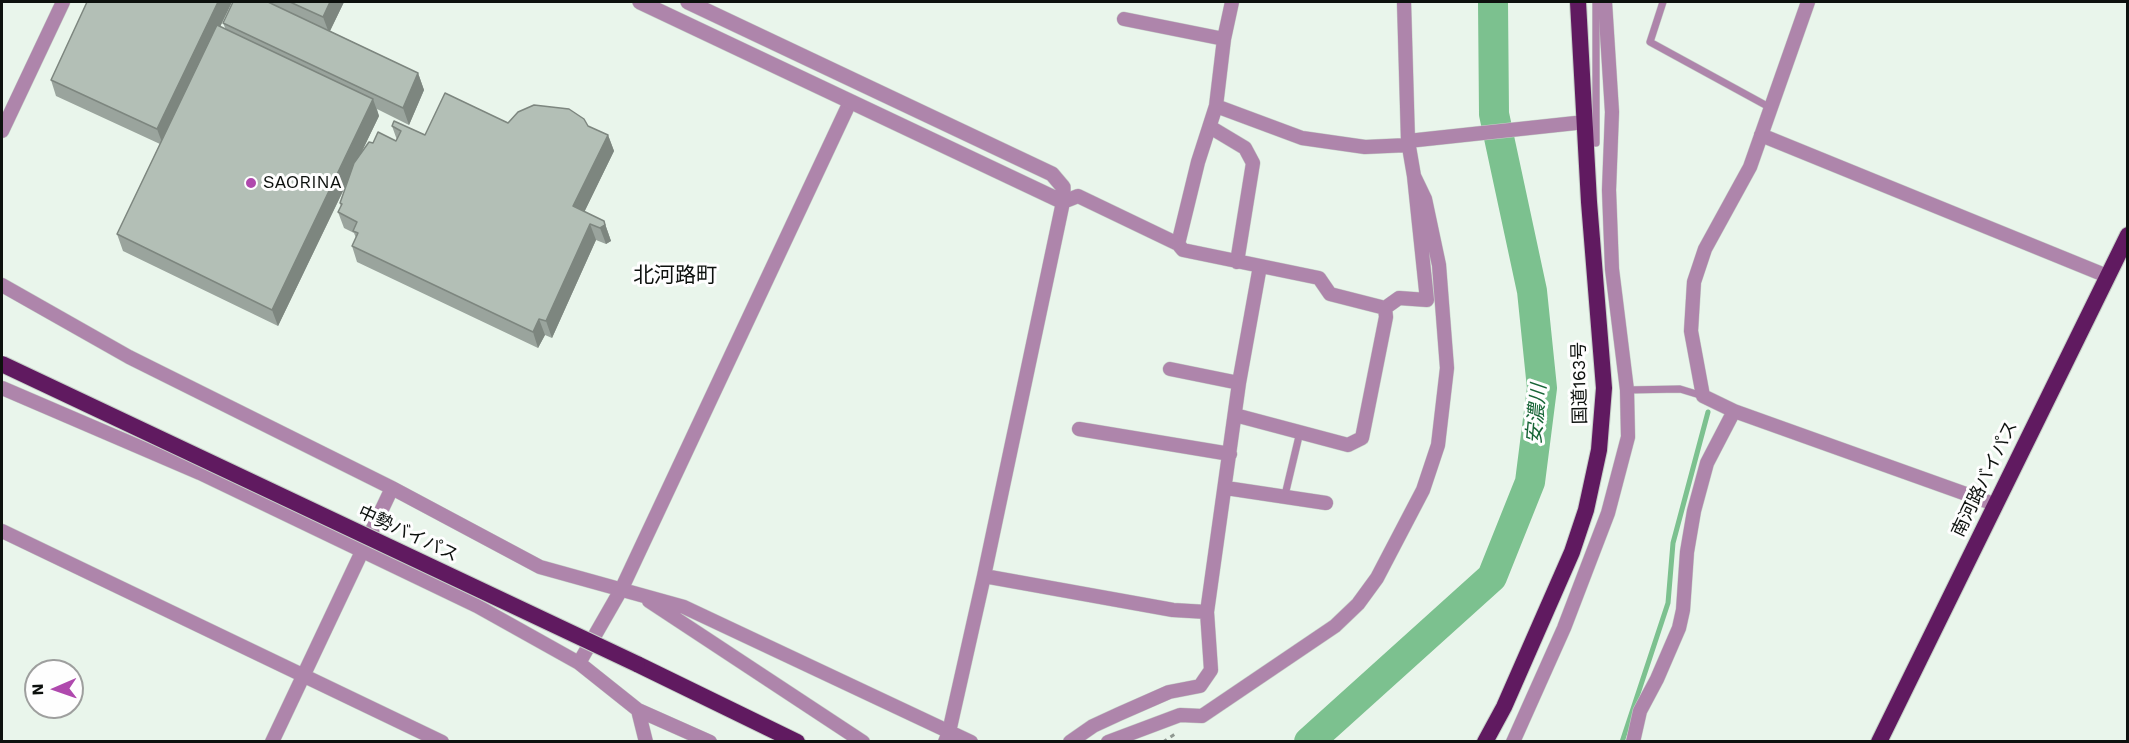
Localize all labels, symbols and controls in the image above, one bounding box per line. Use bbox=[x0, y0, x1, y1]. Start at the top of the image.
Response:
place label: SAORINA bbox=[263, 172, 342, 194]
marker: SAORINA bbox=[244, 176, 258, 190]
district label: 北河路町 bbox=[633, 263, 717, 289]
street label: 国道163号 bbox=[1568, 342, 1592, 424]
water label: 安濃川 bbox=[1522, 383, 1552, 445]
street label: 南河路バイパス bbox=[1948, 418, 2022, 540]
street label: 中勢バイパス bbox=[354, 501, 462, 567]
north arrow bbox=[24, 659, 84, 719]
text: N bbox=[28, 683, 47, 696]

